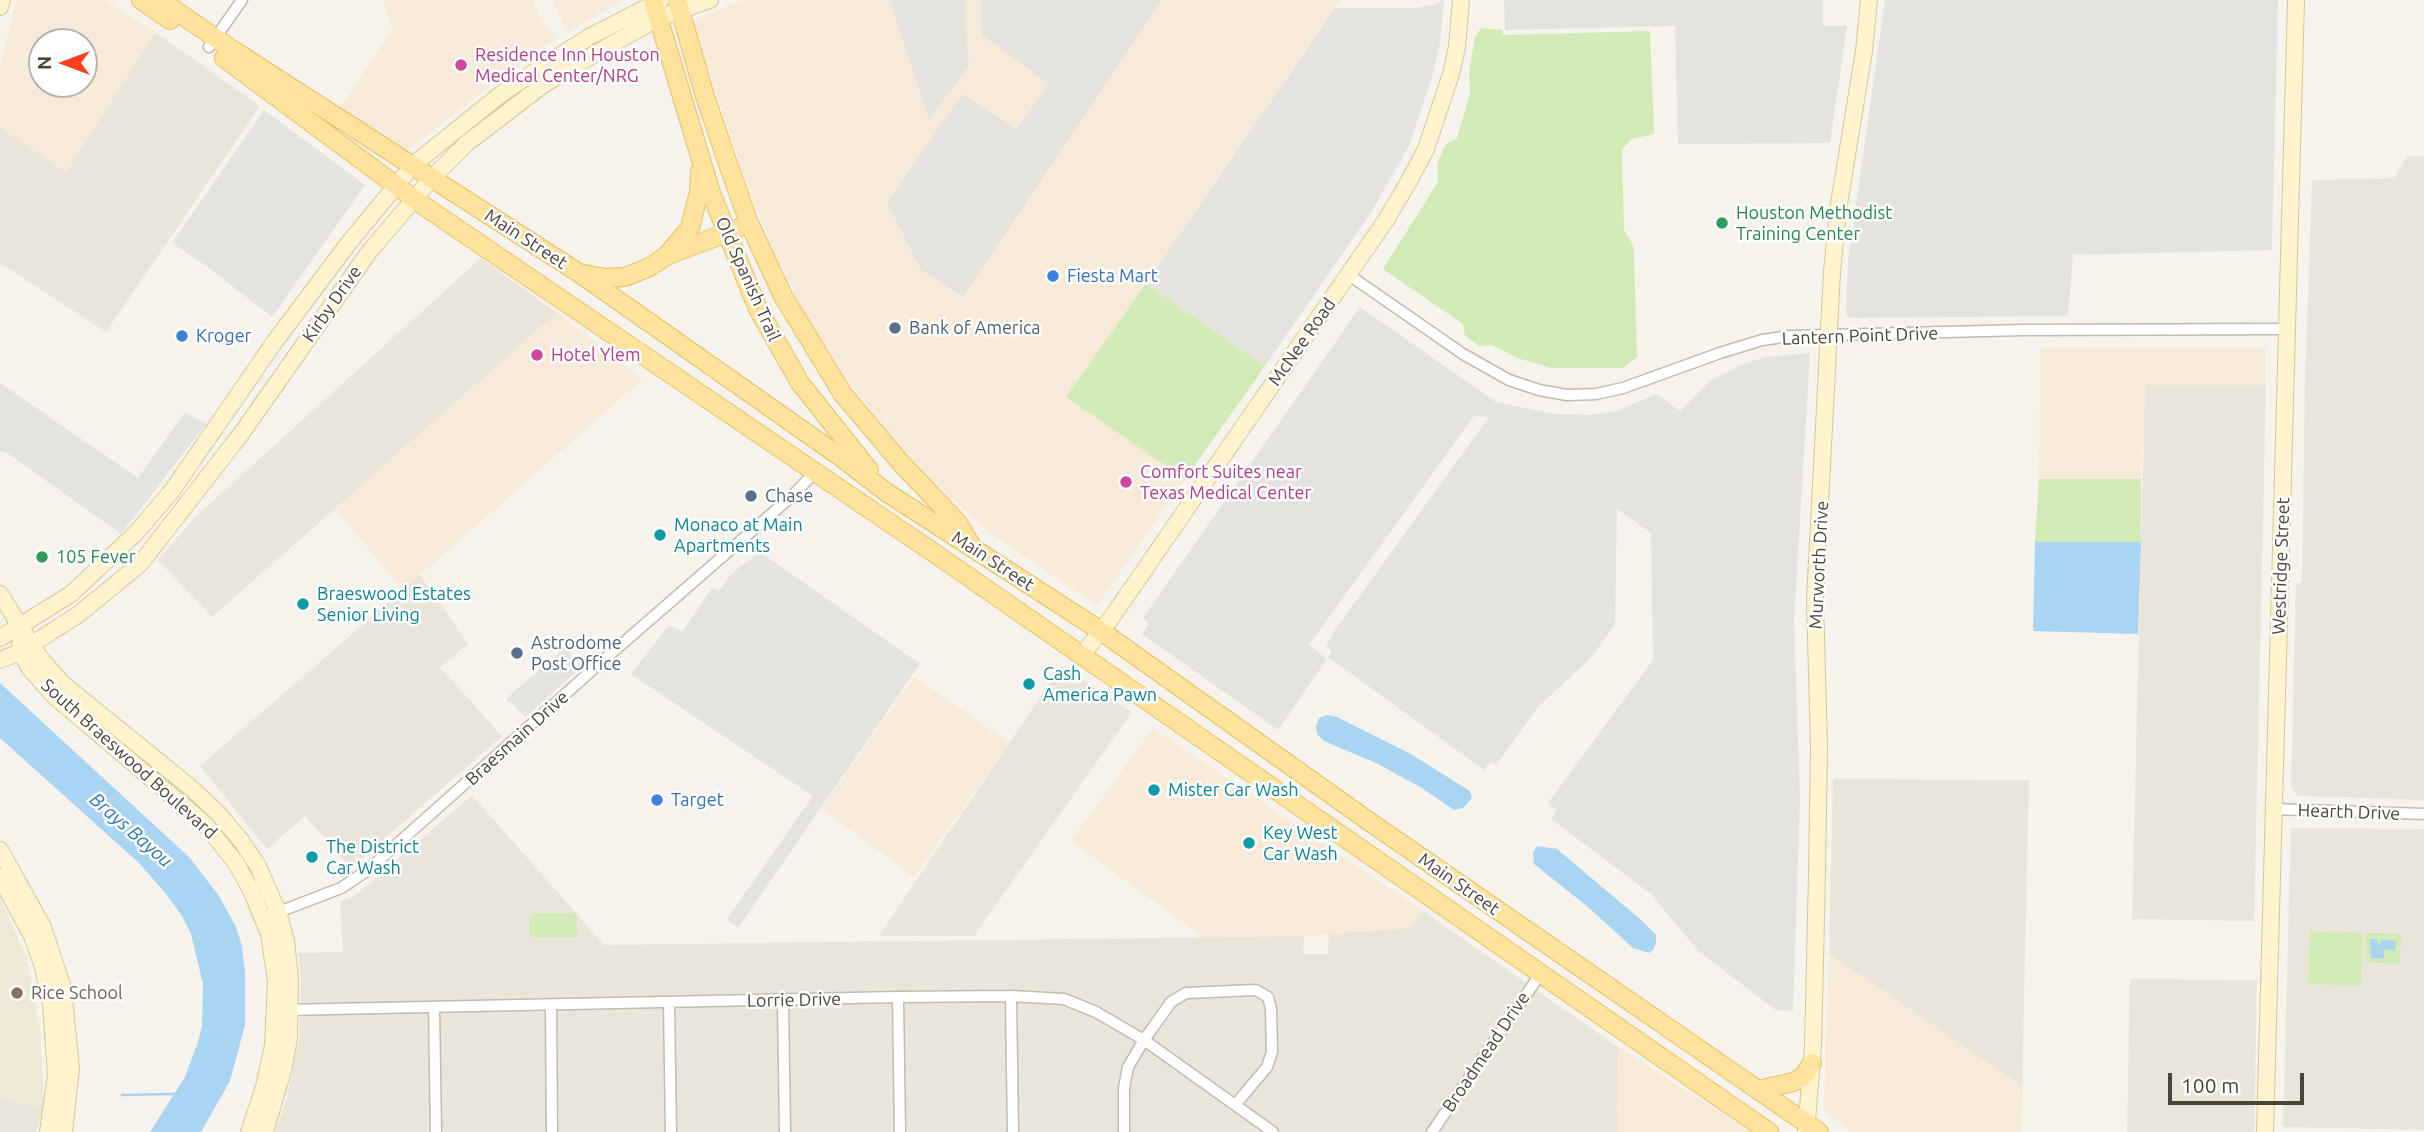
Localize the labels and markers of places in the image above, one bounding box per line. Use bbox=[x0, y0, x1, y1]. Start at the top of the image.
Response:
place label: Residence Inn Houston Medical Center/NRG bbox=[475, 44, 660, 86]
marker: Residence Inn Houston Medical Center/NRG bbox=[453, 57, 469, 73]
place label: Houston Methodist Training Center bbox=[1736, 202, 1892, 244]
marker: Houston Methodist Training Center bbox=[1714, 215, 1730, 231]
place label: Fiesta Mart bbox=[1067, 265, 1158, 287]
marker: Fiesta Mart bbox=[1045, 268, 1061, 284]
place label: Bank of America bbox=[909, 317, 1041, 339]
marker: Bank of America bbox=[887, 320, 903, 336]
place label: Kroger bbox=[196, 325, 251, 347]
marker: Kroger bbox=[174, 328, 190, 344]
place label: Hotel Ylem bbox=[551, 344, 640, 366]
marker: Hotel Ylem bbox=[529, 347, 545, 363]
place label: Comfort Suites near Texas Medical Center bbox=[1140, 461, 1311, 504]
marker: Comfort Suites near Texas Medical Center bbox=[1118, 474, 1134, 490]
place label: Chase bbox=[765, 485, 813, 507]
marker: Chase bbox=[743, 488, 759, 504]
place label: Monaco at Main Apartments bbox=[674, 514, 803, 556]
marker: Monaco at Main Apartments bbox=[652, 527, 668, 543]
place label: 105 Fever bbox=[56, 546, 135, 568]
marker: 105 Fever bbox=[34, 549, 50, 565]
place label: Braeswood Estates Senior Living bbox=[317, 583, 471, 626]
marker: Braeswood Estates Senior Living bbox=[295, 596, 311, 612]
place label: Astrodome Post Office bbox=[531, 632, 622, 674]
marker: Astrodome Post Office bbox=[509, 645, 525, 661]
place label: Cash America Pawn bbox=[1043, 663, 1157, 706]
marker: Cash America Pawn bbox=[1021, 676, 1037, 692]
place label: Mister Car Wash bbox=[1168, 779, 1299, 801]
marker: Mister Car Wash bbox=[1146, 782, 1162, 798]
place label: Target bbox=[671, 789, 724, 811]
marker: Target bbox=[649, 792, 665, 808]
place label: Key West Car Wash bbox=[1263, 822, 1338, 864]
marker: Key West Car Wash bbox=[1241, 835, 1257, 851]
place label: The District Car Wash bbox=[326, 836, 419, 878]
marker: The District Car Wash bbox=[304, 849, 320, 865]
place label: Rice School bbox=[31, 982, 123, 1004]
marker: Rice School bbox=[9, 985, 25, 1001]

